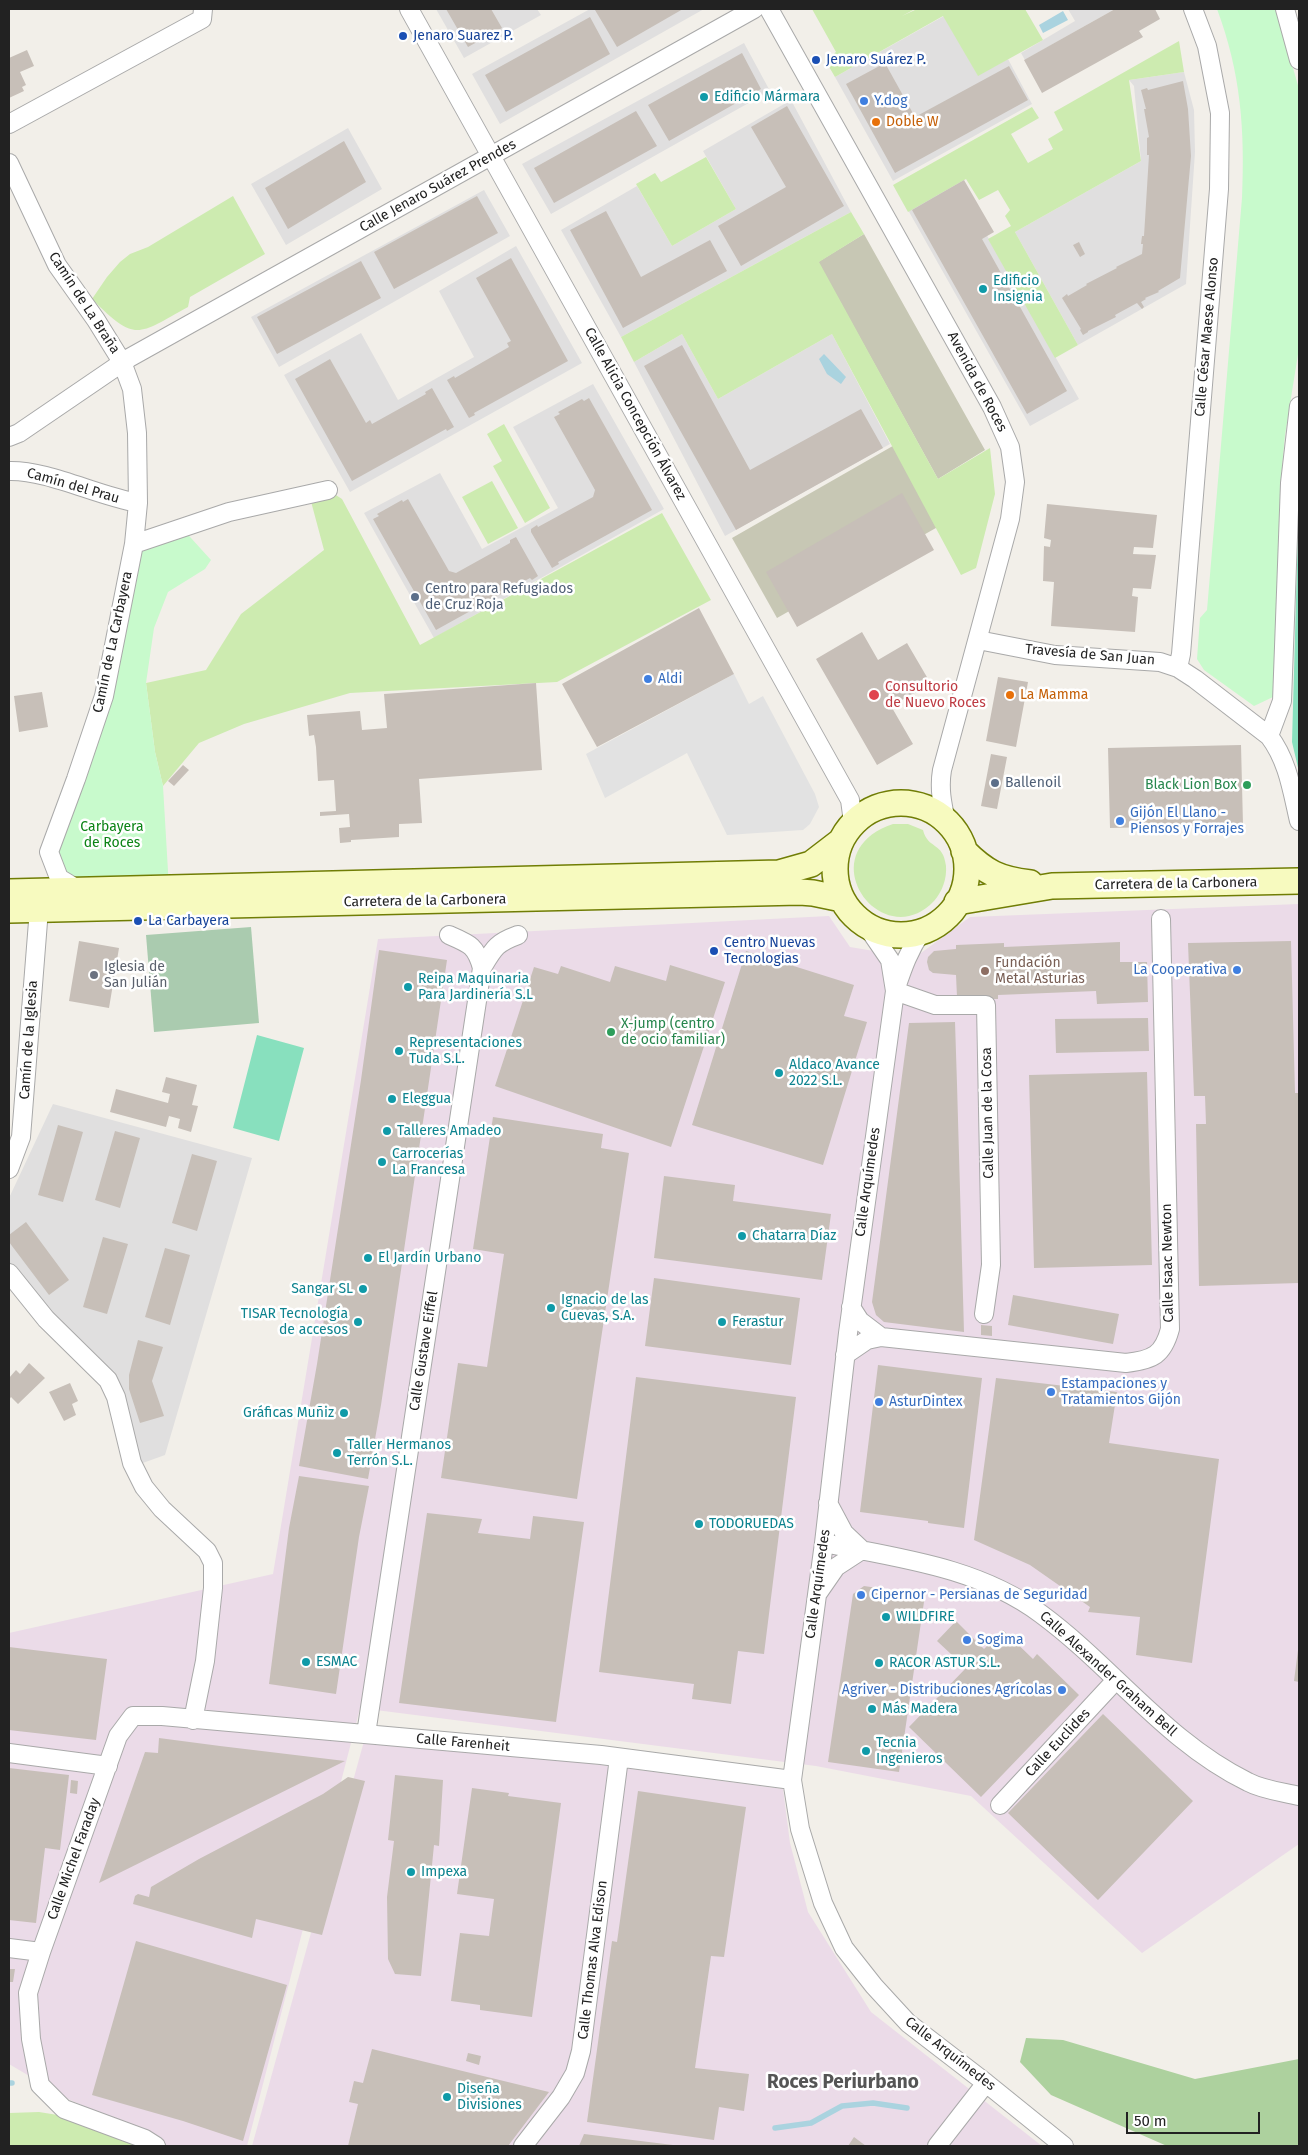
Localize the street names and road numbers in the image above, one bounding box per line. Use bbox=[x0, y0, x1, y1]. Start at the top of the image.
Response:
street label: Calle Jenaro Suárez Prendes bbox=[357, 136, 519, 236]
street label: Camín de La Braña bbox=[45, 249, 123, 357]
street label: Calle César Maese Alonso bbox=[1192, 257, 1222, 417]
street label: Calle Alicia Concepción Álvarez bbox=[580, 325, 690, 503]
street label: Avenida de Roces bbox=[944, 329, 1010, 435]
street label: Camín del Prau bbox=[25, 465, 121, 507]
street label: Camín de La Carbayera bbox=[90, 570, 136, 714]
street label: Travesía de San Juan bbox=[1024, 641, 1156, 669]
street label: Carretera de la Carbonera bbox=[1095, 874, 1257, 894]
street label: Carretera de la Carbonera bbox=[344, 891, 506, 911]
street label: Camín de la Iglesia bbox=[16, 980, 42, 1100]
street label: Calle Juan de la Cosa bbox=[978, 1047, 998, 1179]
street label: Calle Arquímedes bbox=[852, 1126, 884, 1238]
street label: Calle Isaac Newton bbox=[1159, 1203, 1177, 1323]
street label: Calle Gustave Eiffel bbox=[406, 1290, 442, 1412]
street label: Calle Arquímedes bbox=[802, 1528, 834, 1640]
street label: Calle Alexander Graham Bell bbox=[1036, 1608, 1180, 1740]
street label: Calle Euclides bbox=[1022, 1705, 1094, 1781]
street label: Calle Farenheit bbox=[415, 1731, 511, 1755]
street label: Calle Michel Faraday bbox=[44, 1796, 104, 1922]
street label: Calle Thomas Alva Edison bbox=[575, 1879, 611, 2041]
street label: Calle Arquímedes bbox=[901, 2013, 999, 2095]

